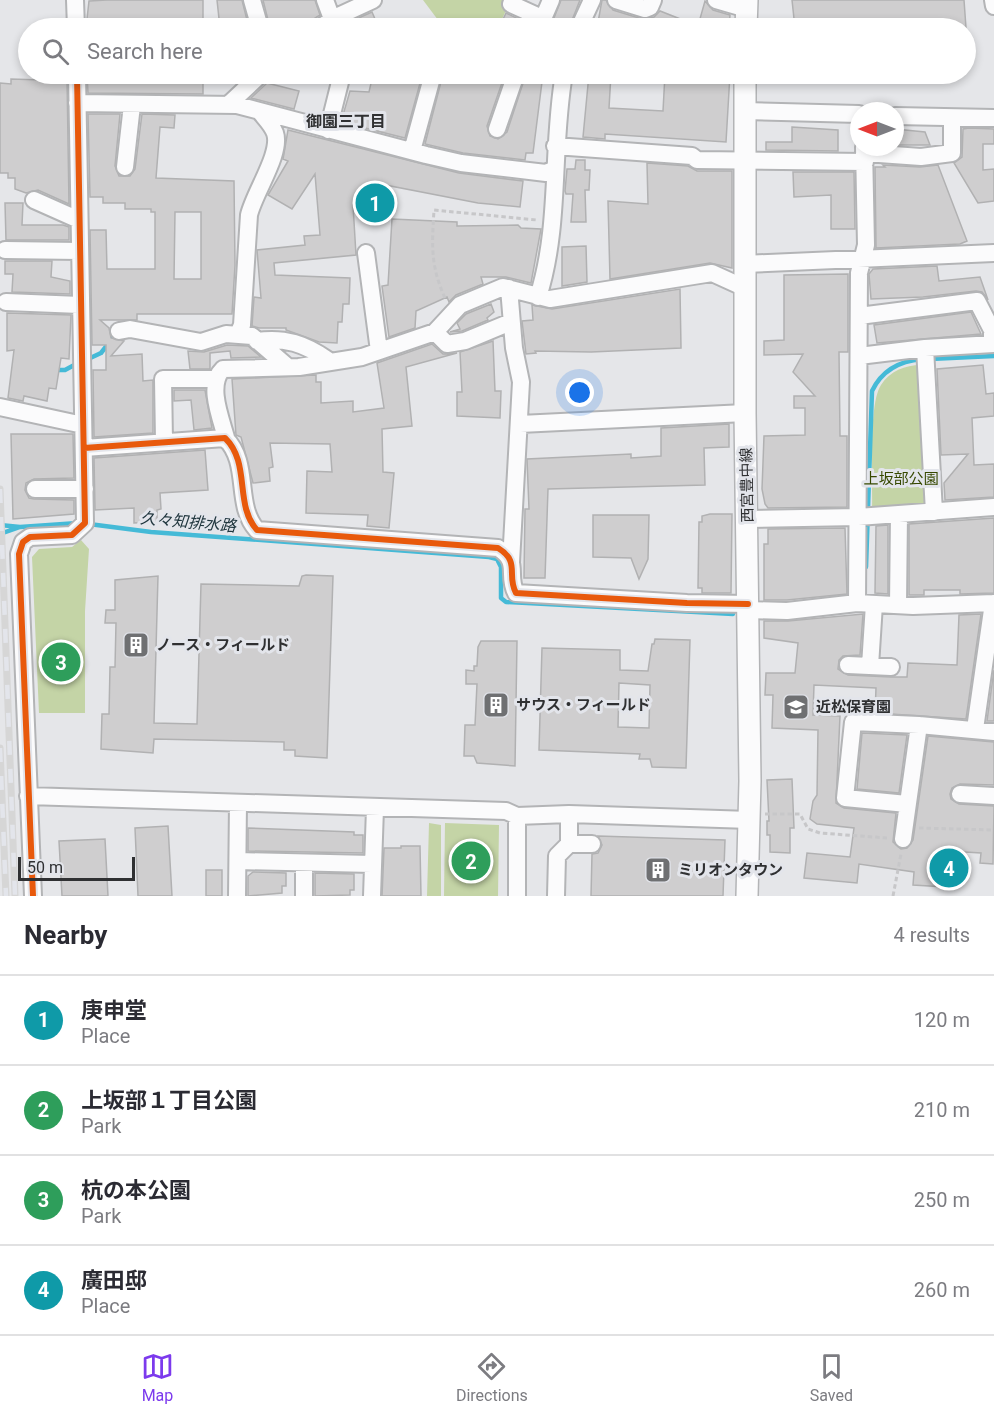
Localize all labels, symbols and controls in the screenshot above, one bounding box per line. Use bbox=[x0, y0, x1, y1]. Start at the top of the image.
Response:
search box bbox=[18, 18, 976, 84]
icon: search bbox=[39, 35, 72, 68]
text: Search here bbox=[87, 39, 203, 64]
north arrow bbox=[850, 102, 904, 156]
district label: 御園三丁目 bbox=[306, 112, 386, 131]
pin: 1 bbox=[356, 180, 394, 226]
your location bbox=[565, 378, 594, 407]
street label: 西宮豊中線 bbox=[737, 447, 757, 523]
park label: 上坂部公園 bbox=[863, 470, 939, 488]
water label: 久々知排水路 bbox=[139, 508, 239, 536]
building icon: ノース・フィールド bbox=[121, 630, 151, 660]
place label: ノース・フィールド bbox=[156, 636, 290, 654]
pin: 3 bbox=[42, 640, 80, 684]
building icon: サウス・フィールド bbox=[481, 690, 511, 720]
school or university icon: 近松保育園 bbox=[781, 692, 811, 722]
place label: サウス・フィールド bbox=[516, 696, 651, 714]
place label: 近松保育園 bbox=[816, 698, 891, 716]
pin: 2 bbox=[452, 838, 490, 884]
pin: 4 bbox=[930, 846, 968, 890]
scale bar bbox=[18, 854, 135, 882]
building icon: ミリオンタウン bbox=[643, 855, 673, 885]
text: 50 m bbox=[27, 858, 63, 877]
place label: ミリオンタウン bbox=[678, 861, 783, 879]
text: Nearby bbox=[24, 920, 107, 950]
text: 4 results bbox=[894, 923, 970, 947]
text: 庚申堂 bbox=[81, 998, 147, 1023]
text: 1 bbox=[38, 1008, 49, 1032]
text: 120 m bbox=[914, 1008, 970, 1032]
text: Place bbox=[81, 1024, 130, 1048]
text: 上坂部１丁目公園 bbox=[81, 1088, 257, 1113]
text: 2 bbox=[38, 1098, 49, 1122]
text: 210 m bbox=[914, 1098, 970, 1122]
text: Park bbox=[81, 1114, 121, 1138]
text: 杭の本公園 bbox=[81, 1178, 191, 1203]
text: 3 bbox=[38, 1188, 49, 1212]
text: 250 m bbox=[914, 1188, 970, 1212]
text: Park bbox=[81, 1204, 121, 1228]
text: 廣田邸 bbox=[81, 1268, 147, 1293]
text: 4 bbox=[38, 1278, 49, 1302]
text: 260 m bbox=[914, 1278, 970, 1302]
text: Place bbox=[81, 1294, 130, 1318]
tab: Map bbox=[141, 1350, 174, 1405]
tab: Directions bbox=[456, 1350, 528, 1405]
tab: Saved bbox=[810, 1350, 853, 1405]

